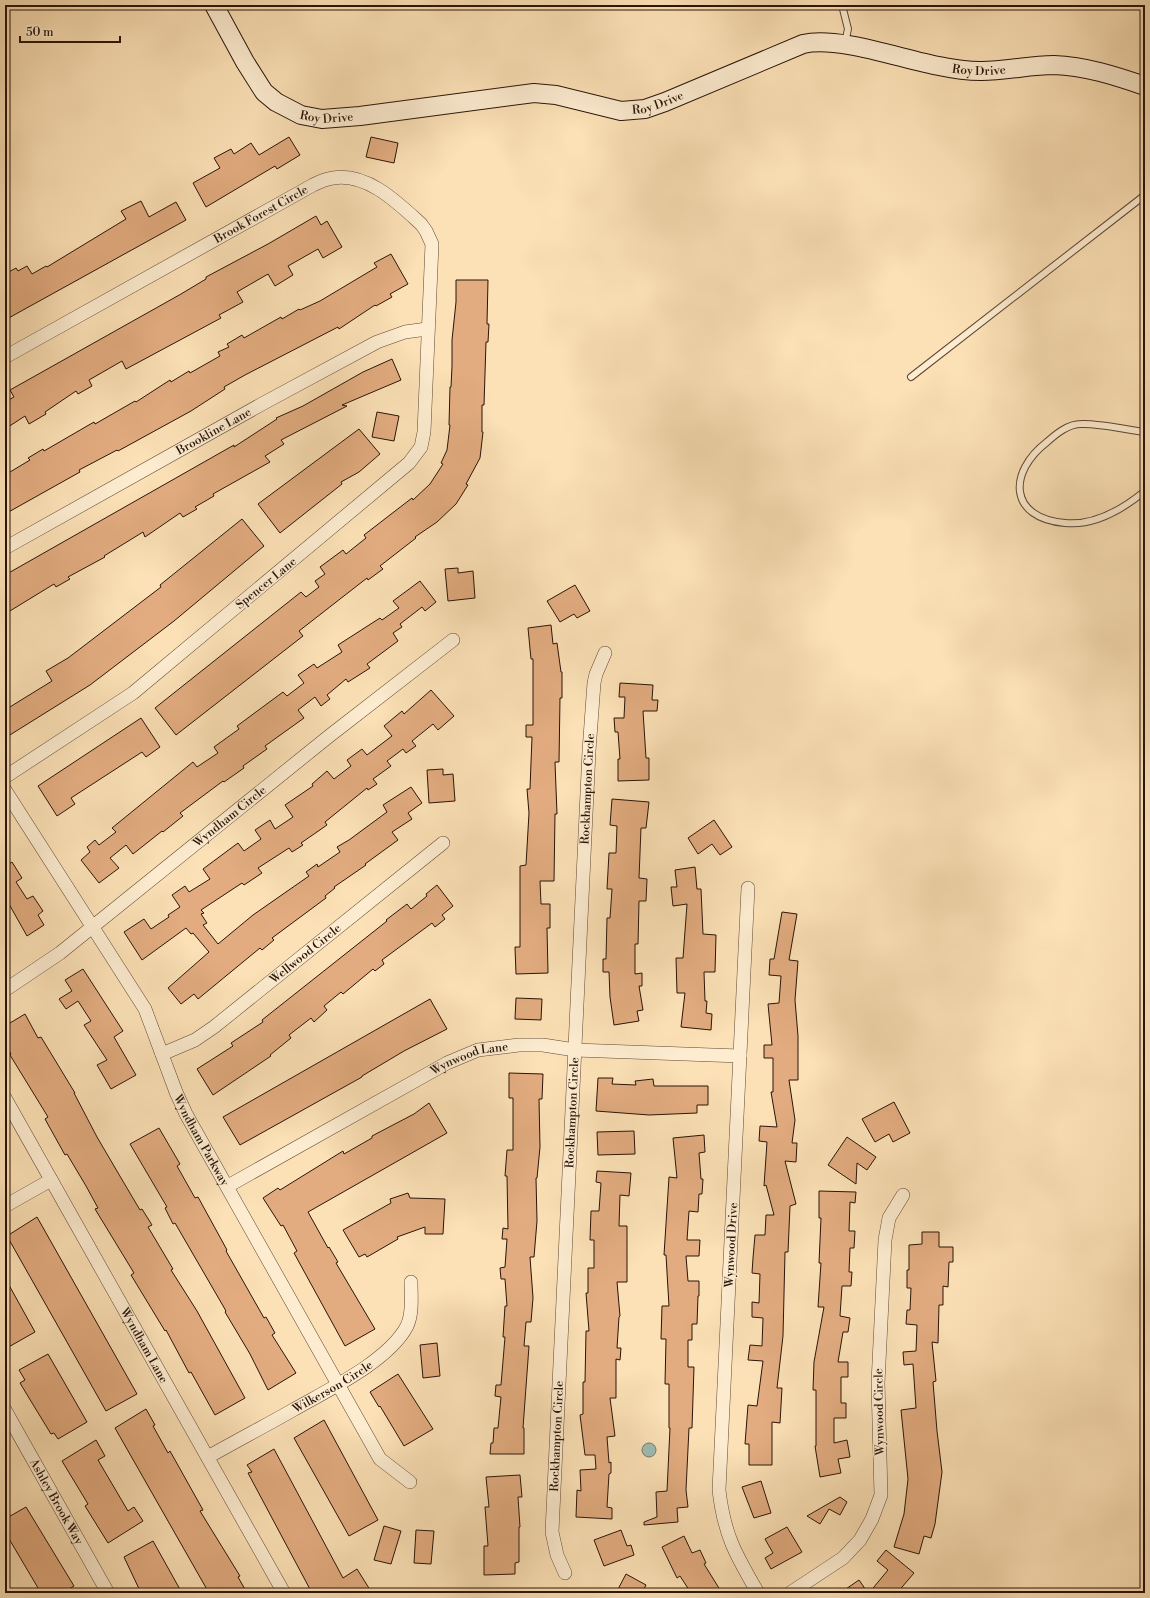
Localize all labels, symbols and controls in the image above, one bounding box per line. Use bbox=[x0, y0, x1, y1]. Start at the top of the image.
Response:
scale bar bbox=[20, 18, 120, 44]
text: 50 m bbox=[26, 25, 54, 40]
street label: Roy Drive bbox=[951, 62, 1006, 79]
street label: Roy Drive bbox=[631, 88, 686, 118]
street label: Roy Drive bbox=[299, 108, 354, 127]
street label: Brook Forest Circle bbox=[210, 182, 311, 247]
street label: Brookline Lane bbox=[173, 405, 254, 459]
street label: Spencer Lane bbox=[233, 554, 300, 613]
street label: Rockhampton Circle bbox=[578, 733, 598, 845]
street label: Wyndham Circle bbox=[189, 783, 269, 851]
street label: Wellwood Circle bbox=[266, 921, 344, 988]
street label: Wynwood Lane bbox=[427, 1039, 509, 1079]
street label: Rockhampton Circle bbox=[562, 1057, 582, 1169]
street label: Wyndham Parkway bbox=[170, 1091, 232, 1189]
street label: Wynwood Drive bbox=[722, 1202, 741, 1289]
street label: Wyndham Lane bbox=[116, 1305, 171, 1386]
street label: Wilkerson Circle bbox=[289, 1358, 376, 1417]
street label: Wynwood Circle bbox=[871, 1368, 888, 1457]
street label: Rockhampton Circle bbox=[547, 1380, 567, 1492]
street label: Ashley Brook Way bbox=[25, 1455, 86, 1548]

